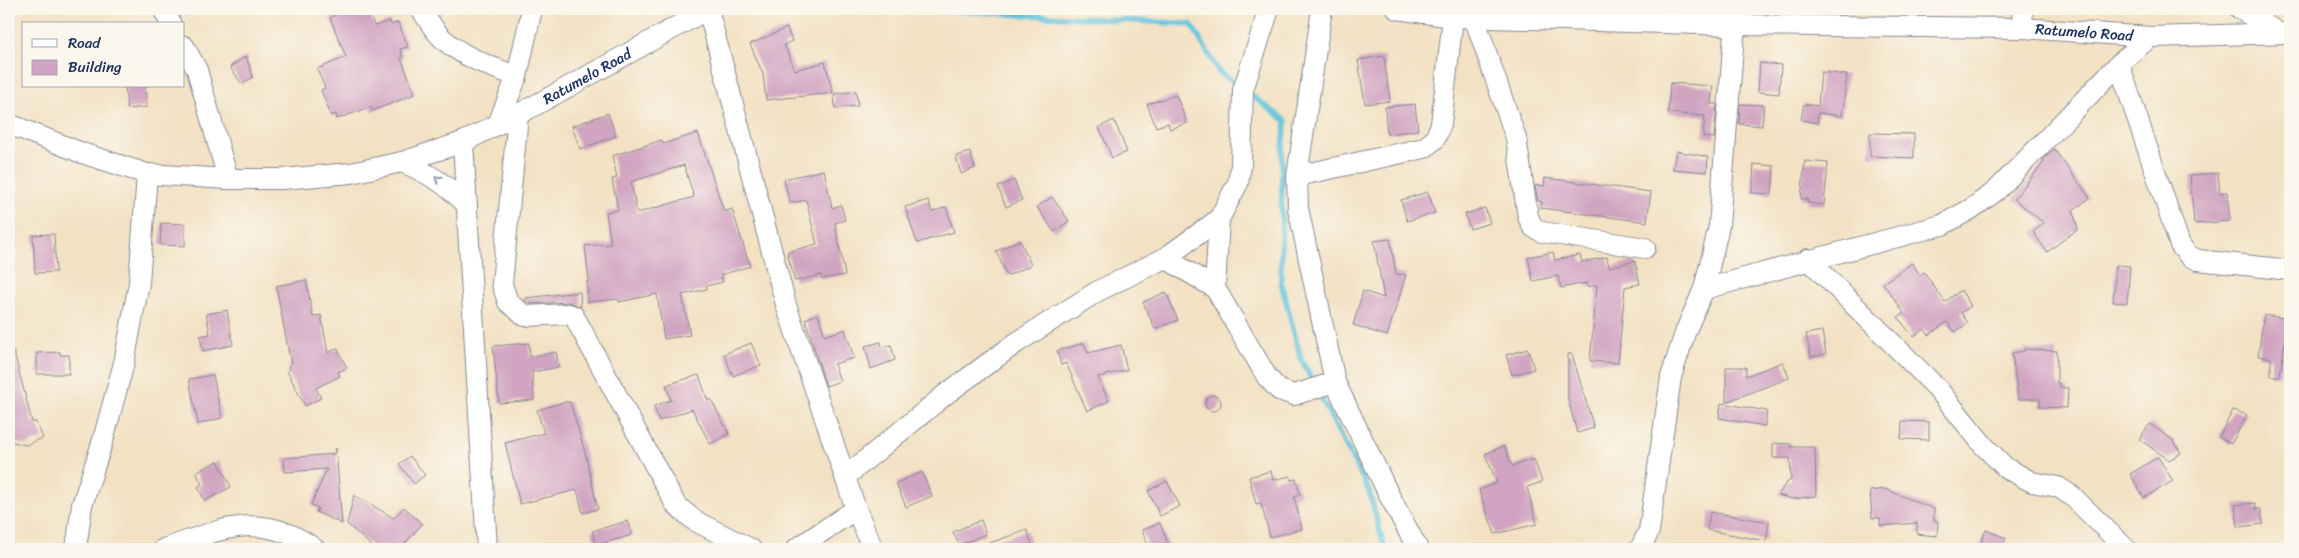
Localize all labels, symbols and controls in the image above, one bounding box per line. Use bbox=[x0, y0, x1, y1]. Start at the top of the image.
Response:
street label: Ratumelo Road bbox=[2034, 16, 2135, 49]
legend bbox=[22, 22, 185, 88]
text: Road bbox=[68, 30, 101, 56]
street label: Ratumelo Road bbox=[538, 41, 637, 112]
text: Building bbox=[68, 54, 122, 80]
one-way arrow bbox=[434, 176, 444, 185]

